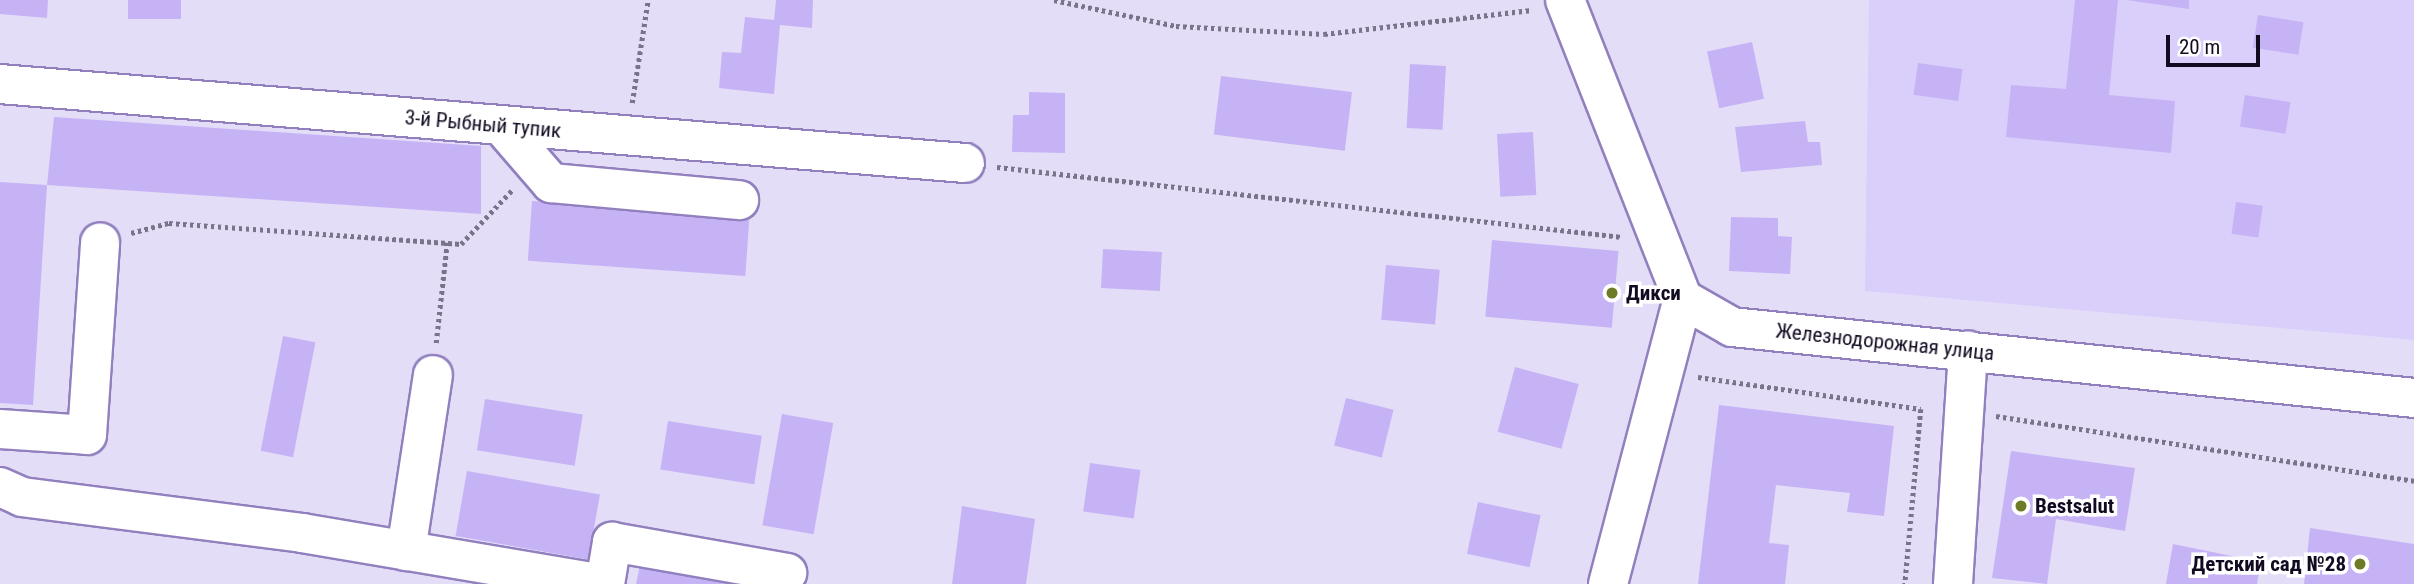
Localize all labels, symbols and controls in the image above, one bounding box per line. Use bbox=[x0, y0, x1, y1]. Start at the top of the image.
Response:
scale bar bbox=[2169, 21, 2264, 65]
text: 20 m bbox=[2179, 35, 2220, 59]
street label: 3-й Рыбный тупик bbox=[404, 105, 562, 143]
place label: Дикси bbox=[1626, 280, 1681, 306]
marker: Дикси bbox=[1604, 285, 1620, 301]
street label: Железнодорожная улица bbox=[1775, 318, 1995, 366]
place label: Bestsalut bbox=[2035, 493, 2114, 519]
marker: Bestsalut bbox=[2013, 498, 2029, 514]
place label: Детский сад №28 bbox=[2192, 551, 2346, 577]
marker: Детский сад №28 bbox=[2352, 556, 2368, 572]

